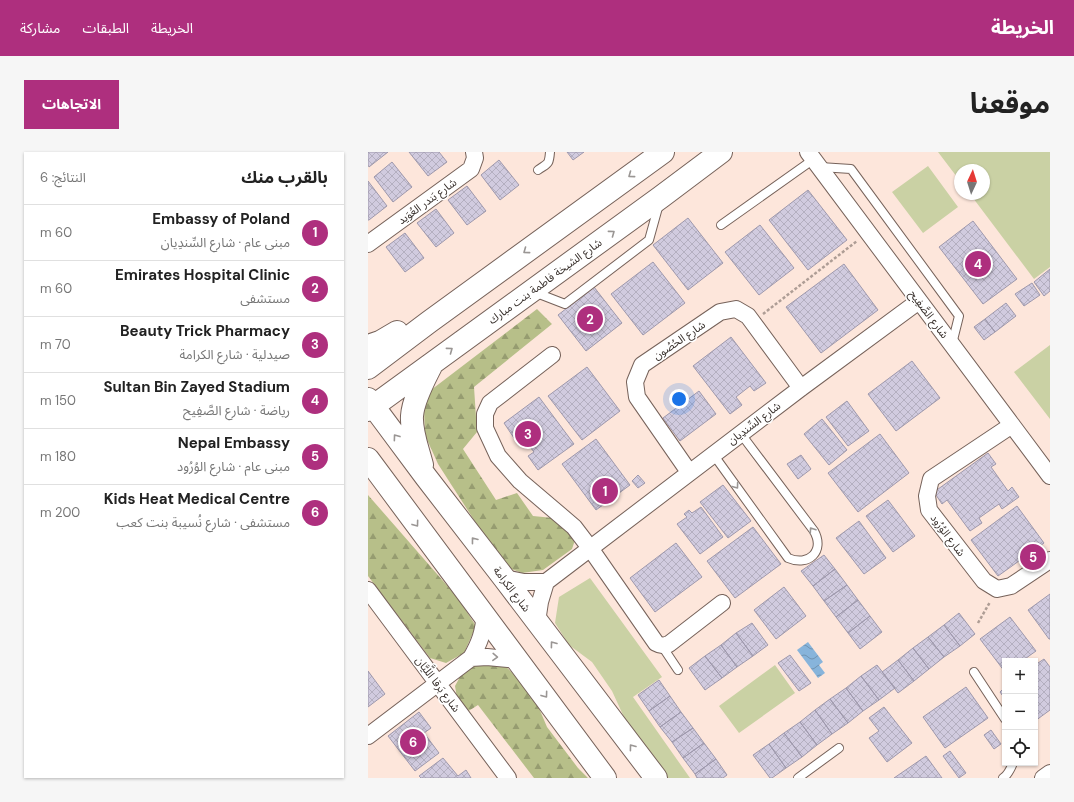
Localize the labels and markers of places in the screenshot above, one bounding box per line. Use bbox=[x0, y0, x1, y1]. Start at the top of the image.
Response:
pin: 4 bbox=[965, 249, 991, 279]
pin: 2 bbox=[577, 304, 603, 334]
pin: 3 bbox=[515, 419, 541, 449]
pin: 1 bbox=[592, 476, 618, 506]
pin: 5 bbox=[1020, 542, 1046, 572]
pin: 6 bbox=[400, 727, 426, 757]

